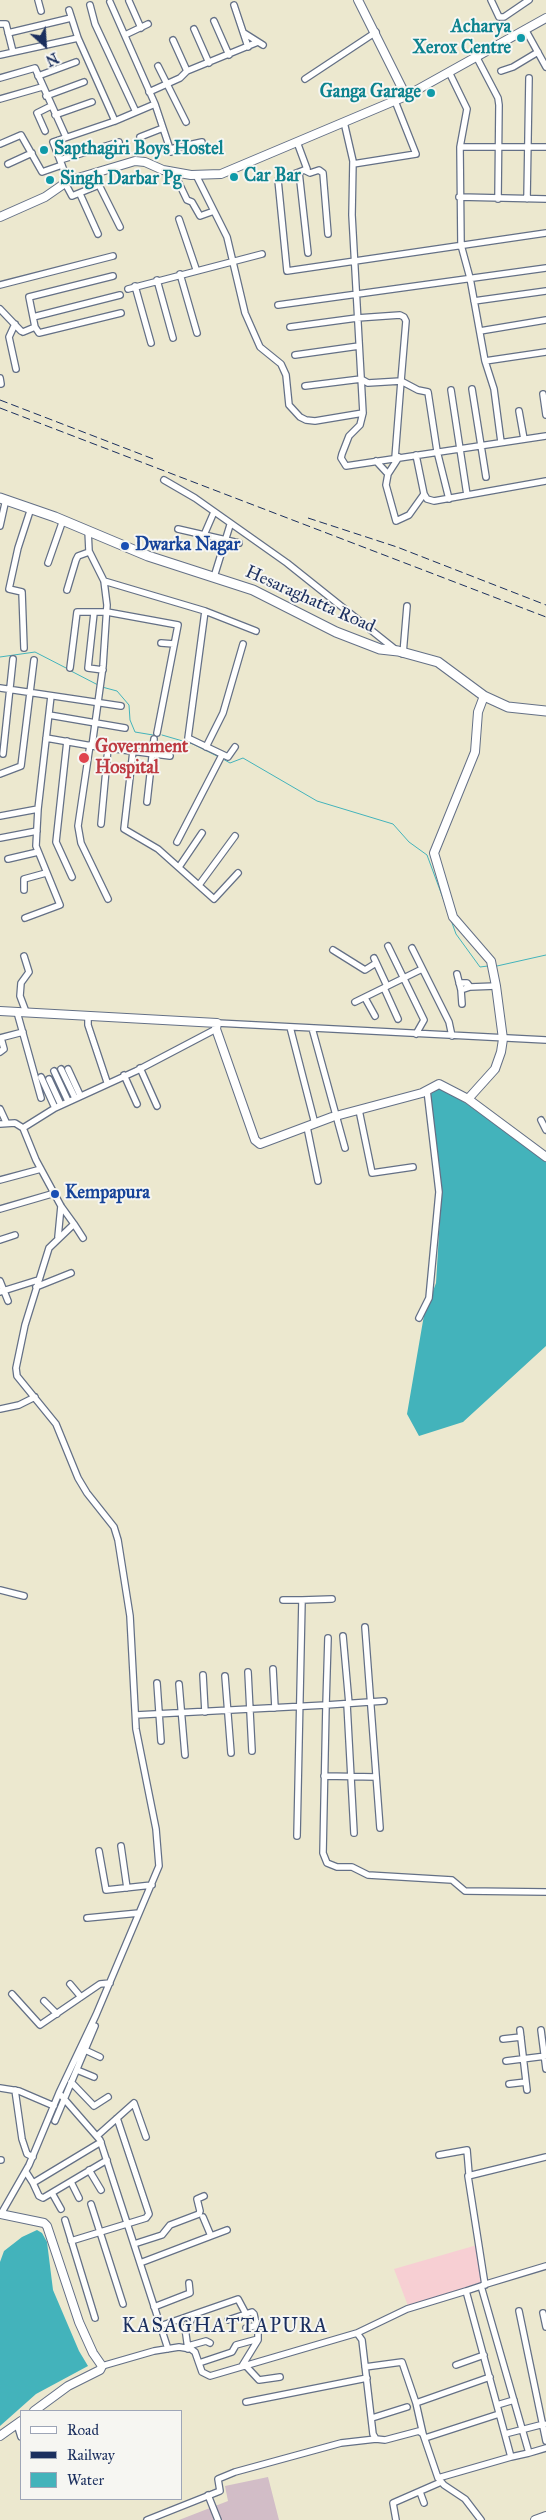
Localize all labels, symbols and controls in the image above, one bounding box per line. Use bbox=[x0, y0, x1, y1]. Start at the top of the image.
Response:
place label: Acharya Xerox Centre bbox=[412, 17, 511, 59]
north arrow bbox=[20, 20, 70, 70]
marker: Acharya Xerox Centre bbox=[515, 32, 527, 44]
text: N bbox=[43, 49, 61, 69]
place label: Ganga Garage bbox=[320, 82, 421, 104]
marker: Ganga Garage bbox=[425, 87, 437, 99]
place label: Sapthagiri Boys Hostel bbox=[54, 139, 224, 161]
marker: Sapthagiri Boys Hostel bbox=[38, 144, 50, 156]
place label: Car Bar bbox=[244, 166, 301, 188]
place label: Singh Darbar Pg bbox=[60, 169, 181, 191]
marker: Car Bar bbox=[228, 171, 240, 183]
marker: Singh Darbar Pg bbox=[44, 174, 56, 186]
place label: Dwarka Nagar bbox=[135, 535, 240, 557]
marker: Dwarka Nagar bbox=[119, 540, 131, 552]
street label: Hesaraghatta Road bbox=[242, 562, 378, 638]
place label: Government Hospital bbox=[95, 737, 188, 780]
marker: Government Hospital bbox=[77, 751, 91, 765]
place label: Kempapura bbox=[65, 1183, 150, 1205]
marker: Kempapura bbox=[49, 1188, 61, 1200]
district label: KASAGHATTAPURA bbox=[120, 2315, 330, 2339]
legend bbox=[20, 2410, 182, 2500]
text: Road bbox=[67, 2421, 99, 2439]
text: Railway bbox=[67, 2446, 115, 2464]
text: Water bbox=[67, 2471, 104, 2489]

